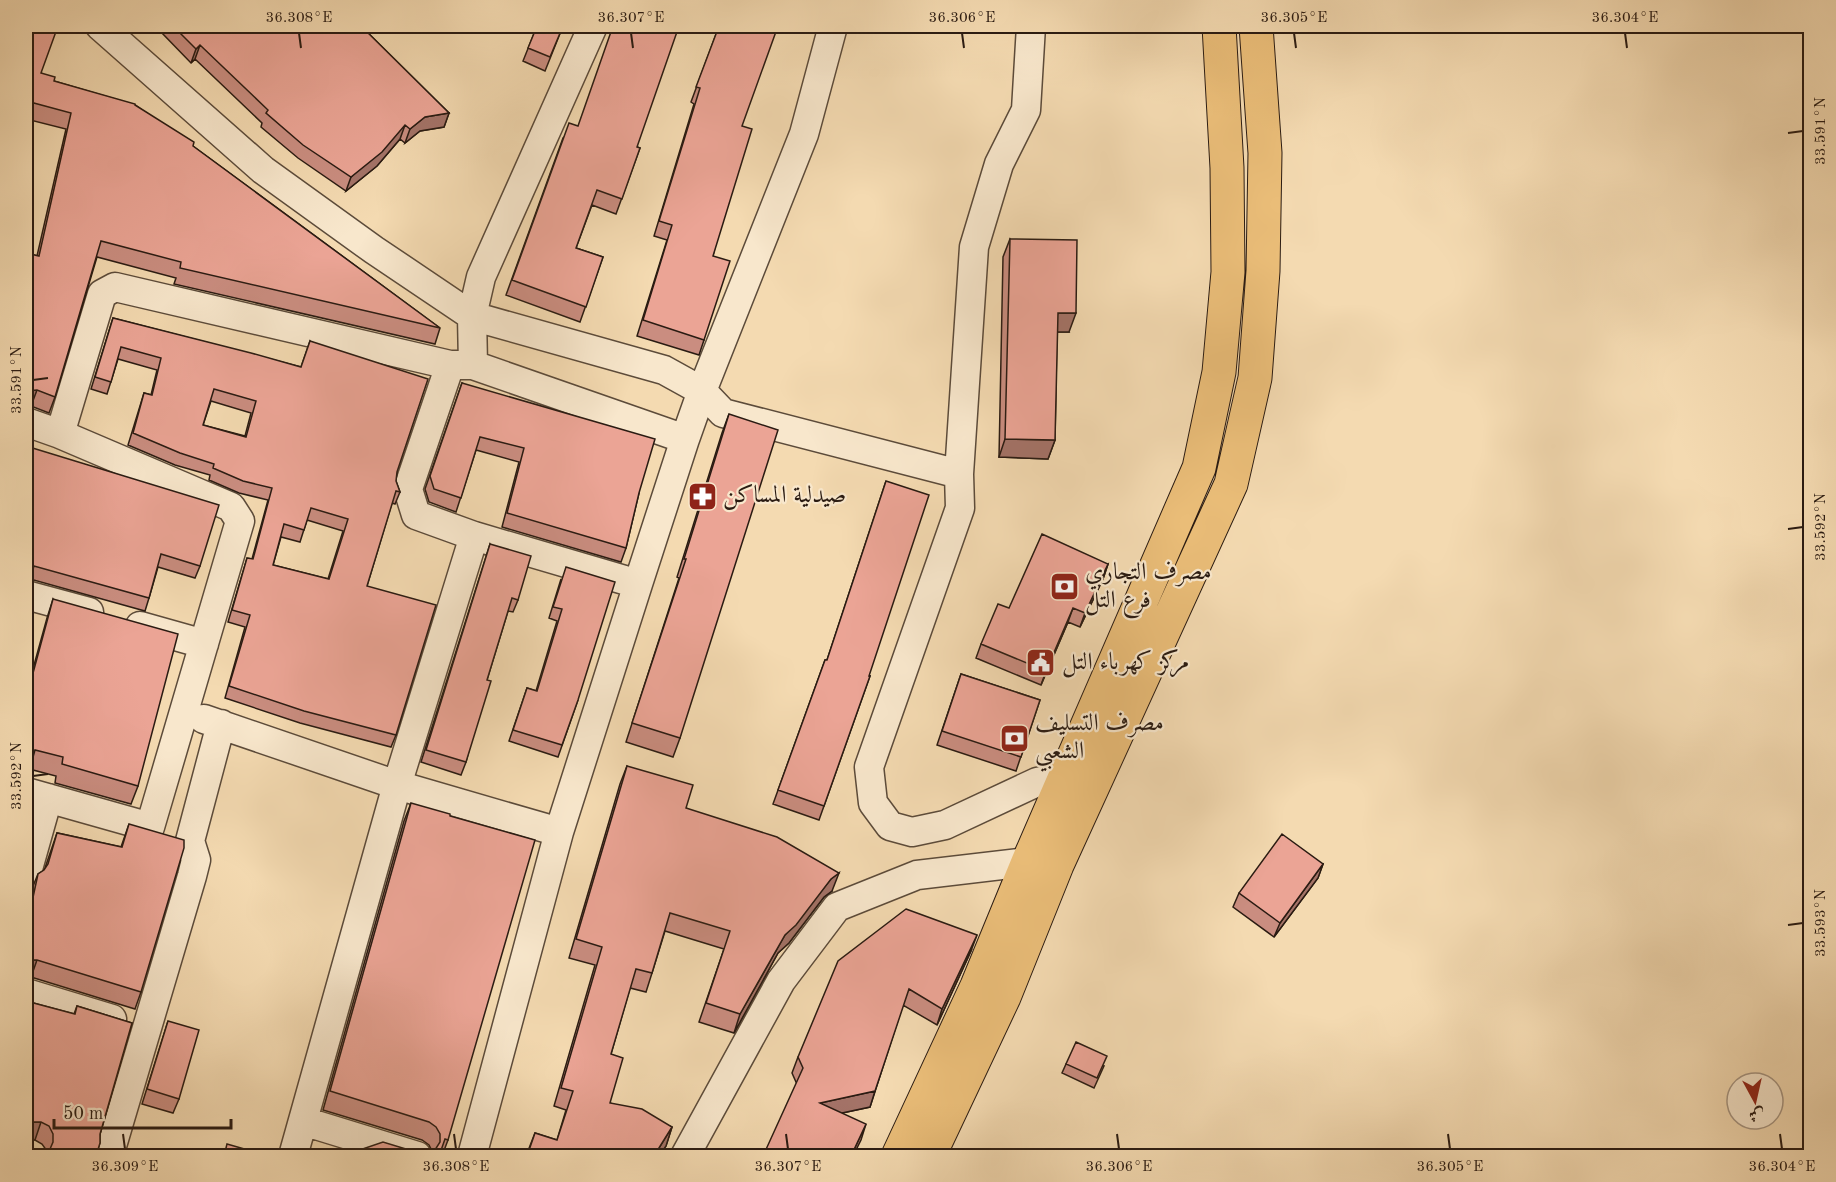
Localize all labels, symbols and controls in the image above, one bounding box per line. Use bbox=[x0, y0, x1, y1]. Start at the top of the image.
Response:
text: 36.308°E bbox=[266, 11, 332, 26]
text: 36.307°E bbox=[598, 11, 664, 26]
text: 36.306°E bbox=[929, 11, 995, 26]
text: 36.305°E bbox=[1261, 11, 1327, 26]
text: 36.304°E bbox=[1592, 11, 1658, 26]
text: 33.591°N bbox=[1814, 97, 1829, 165]
text: 33.591°N bbox=[10, 346, 25, 414]
pharmacy icon: صيدلية المساكن bbox=[686, 480, 718, 512]
place label: صيدلية المساكن bbox=[723, 483, 846, 510]
text: 33.592°N bbox=[1814, 493, 1829, 561]
place label: مصرف التجاري فرع التل bbox=[1085, 561, 1212, 619]
bank icon: مصرف التجاري فرع التل bbox=[1048, 571, 1080, 603]
public building icon: مركز كهرباء التل bbox=[1025, 647, 1057, 679]
place label: مركز كهرباء التل bbox=[1062, 648, 1189, 678]
place label: مصرف التسليف الشعبي bbox=[1035, 712, 1164, 772]
bank icon: مصرف التسليف الشعبي bbox=[998, 722, 1030, 754]
text: 33.592°N bbox=[10, 742, 25, 810]
text: 33.593°N bbox=[1814, 889, 1829, 957]
north arrow bbox=[1725, 1071, 1785, 1131]
scale bar bbox=[54, 1092, 231, 1130]
text: 50 m bbox=[63, 1105, 103, 1123]
text: ش bbox=[1748, 1105, 1766, 1123]
text: 36.309°E bbox=[92, 1160, 158, 1175]
text: 36.308°E bbox=[423, 1160, 489, 1175]
text: 36.307°E bbox=[755, 1160, 821, 1175]
text: 36.306°E bbox=[1086, 1160, 1152, 1175]
text: 36.305°E bbox=[1417, 1160, 1483, 1175]
text: 36.304°E bbox=[1749, 1160, 1815, 1175]

